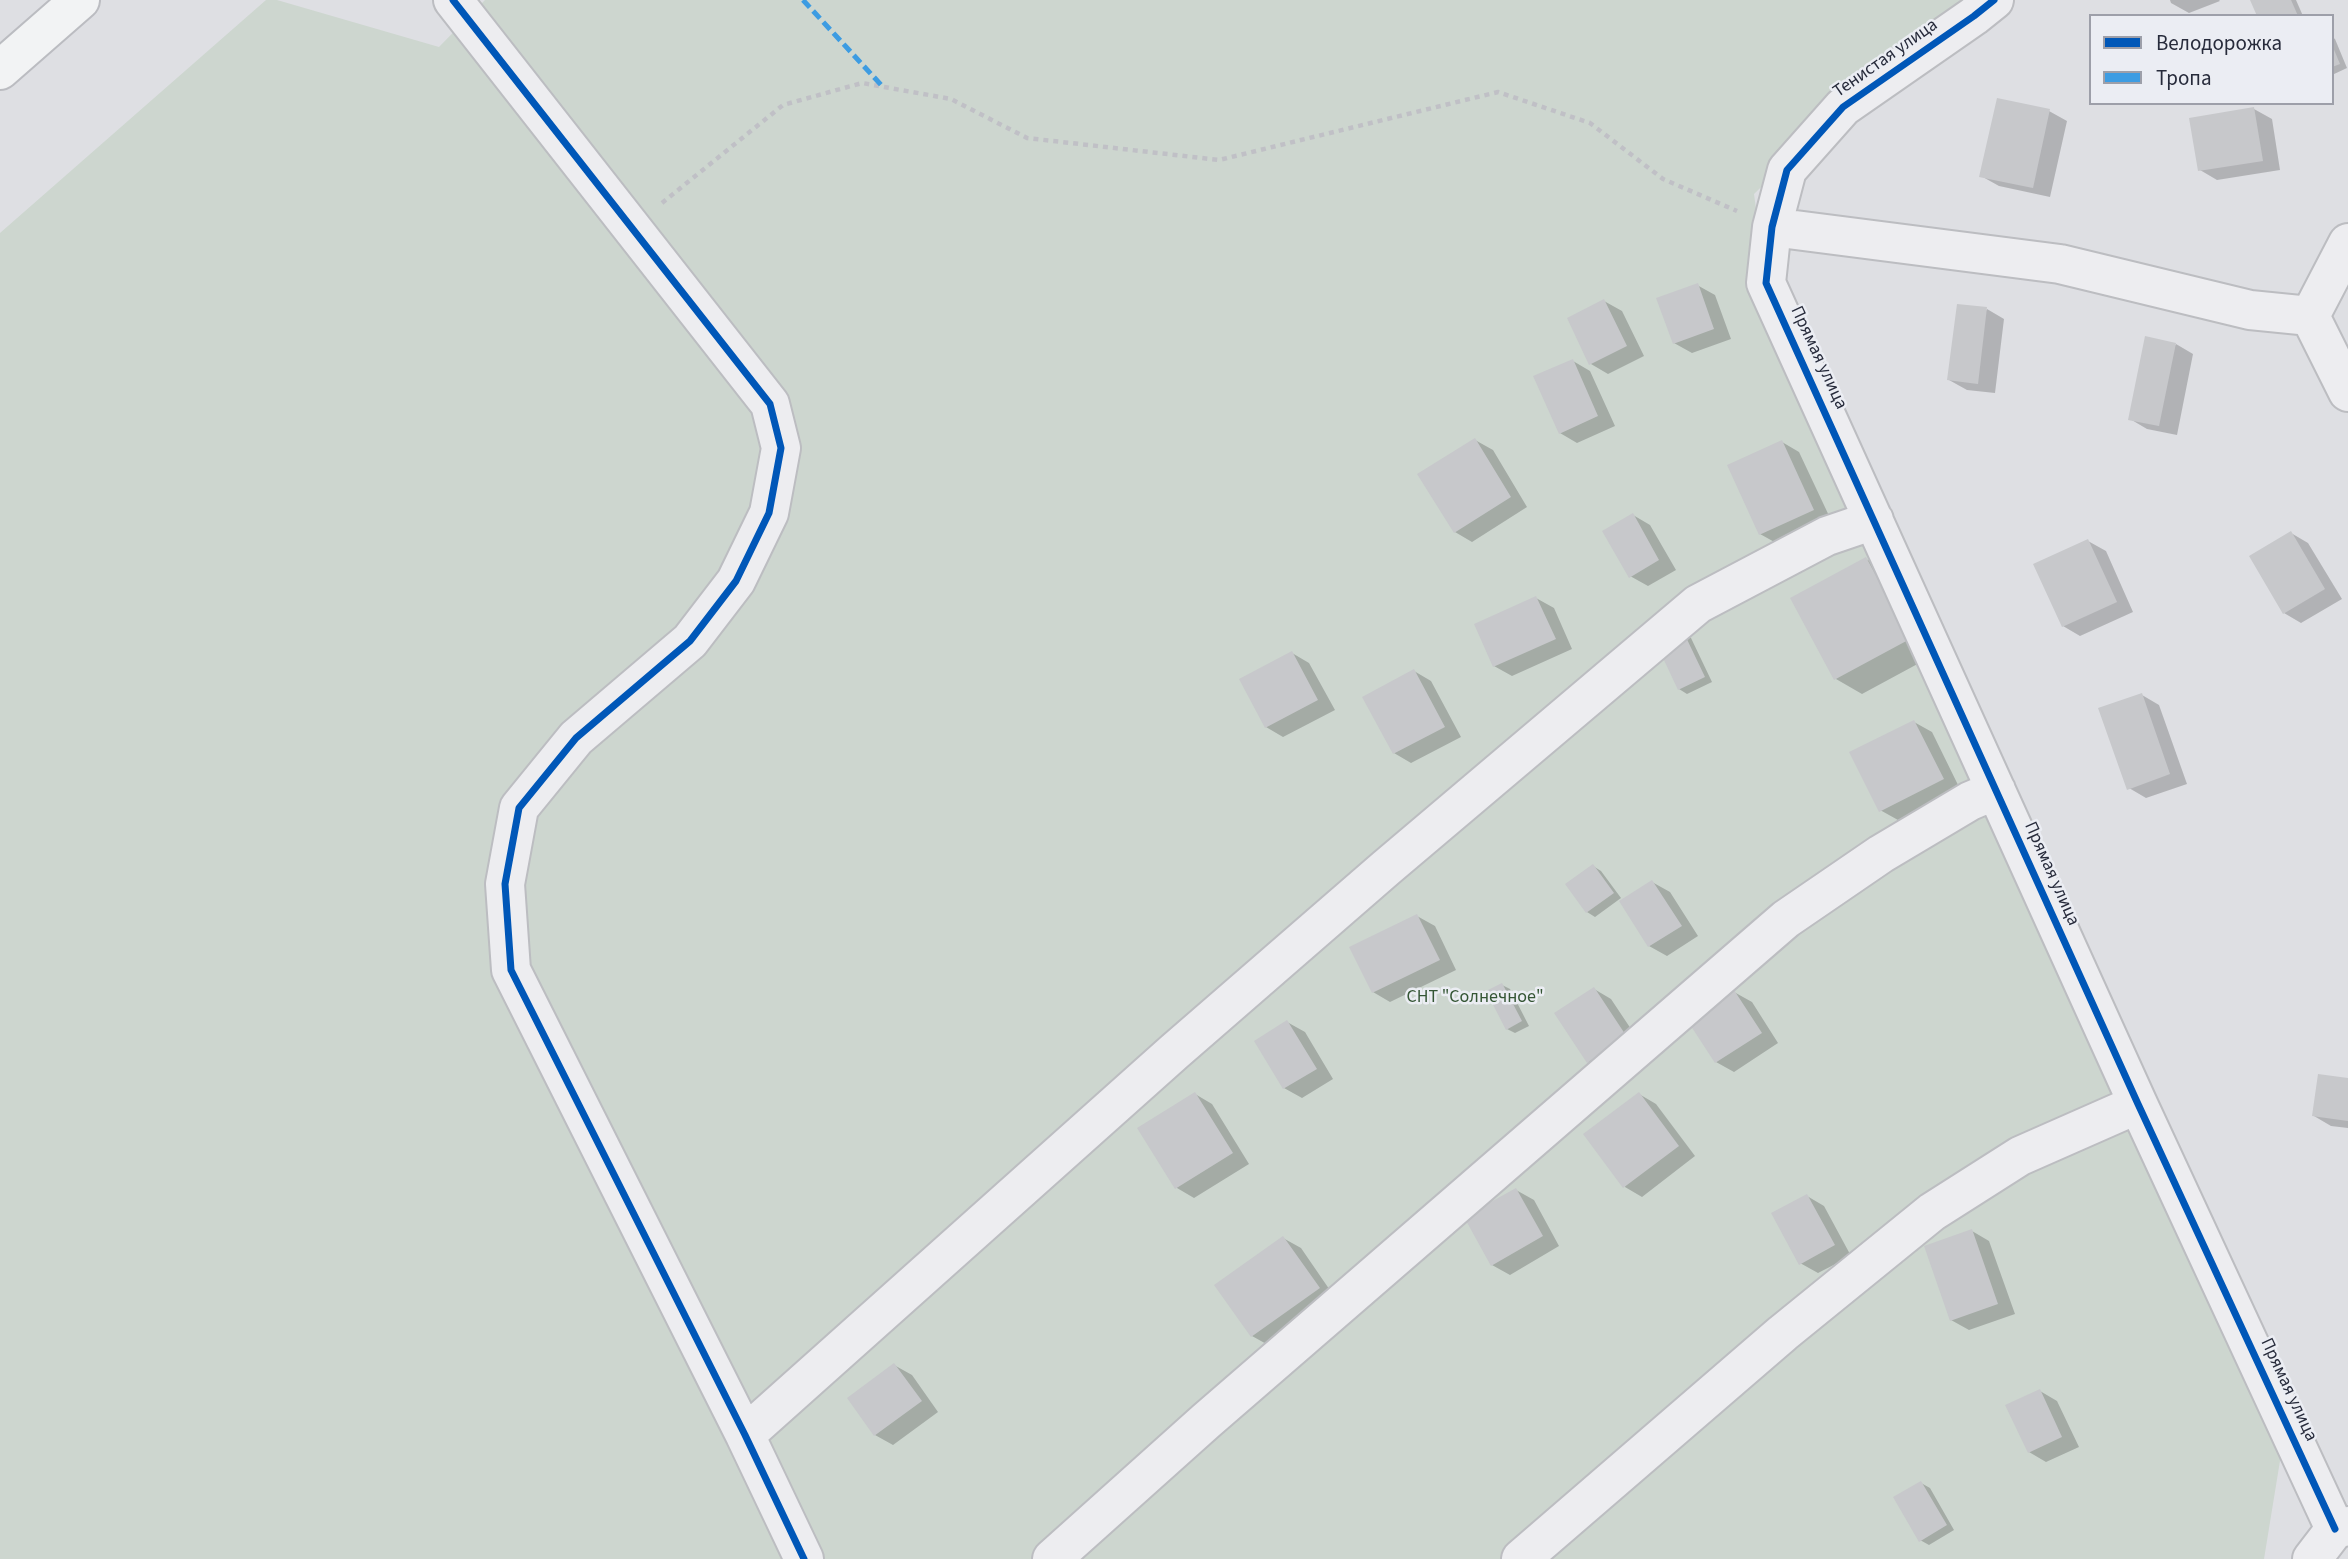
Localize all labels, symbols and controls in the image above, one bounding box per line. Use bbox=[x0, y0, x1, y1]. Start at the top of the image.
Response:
legend bbox=[2089, 14, 2334, 105]
street label: Тенистая улица bbox=[1830, 15, 1942, 103]
text: Велодорожка bbox=[2156, 28, 2282, 58]
text: Тропа bbox=[2156, 63, 2212, 93]
street label: Прямая улица bbox=[1785, 303, 1851, 413]
street label: Прямая улица bbox=[2018, 819, 2084, 929]
park label: СНТ "Солнечное" bbox=[1406, 987, 1544, 1009]
street label: Прямая улица bbox=[2255, 1335, 2321, 1445]

